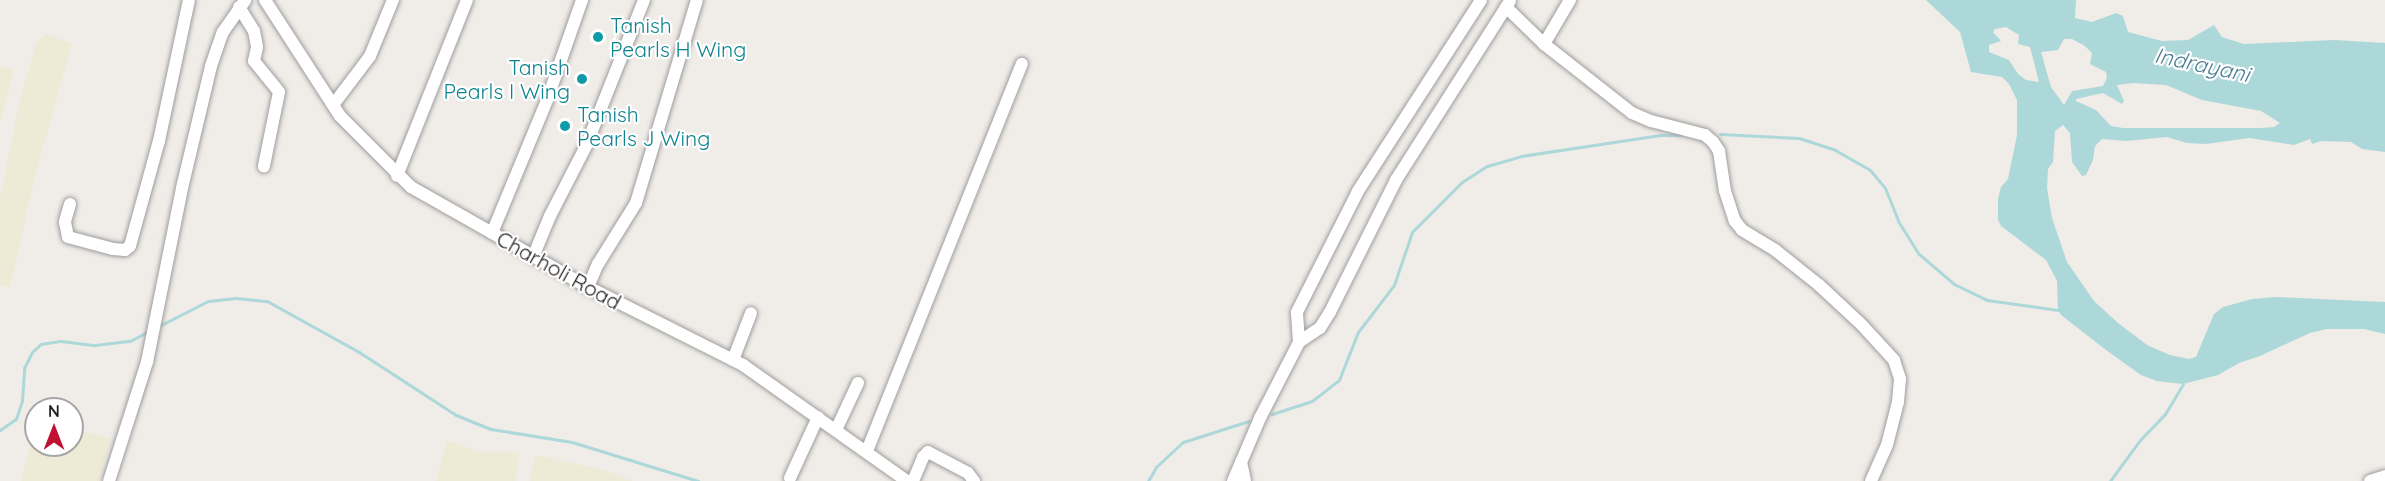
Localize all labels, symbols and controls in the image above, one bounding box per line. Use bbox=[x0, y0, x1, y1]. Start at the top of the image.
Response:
place label: Tanish Pearls H Wing bbox=[610, 12, 746, 62]
marker: Tanish Pearls H Wing bbox=[591, 30, 605, 44]
water label: Indrayani bbox=[2152, 42, 2252, 88]
place label: Tanish Pearls I Wing bbox=[444, 54, 570, 104]
marker: Tanish Pearls I Wing bbox=[575, 72, 589, 86]
place label: Tanish Pearls J Wing bbox=[577, 101, 710, 151]
marker: Tanish Pearls J Wing bbox=[558, 119, 572, 133]
street label: Charholi Road bbox=[492, 225, 626, 315]
north arrow bbox=[24, 397, 84, 457]
text: N bbox=[48, 401, 60, 421]

